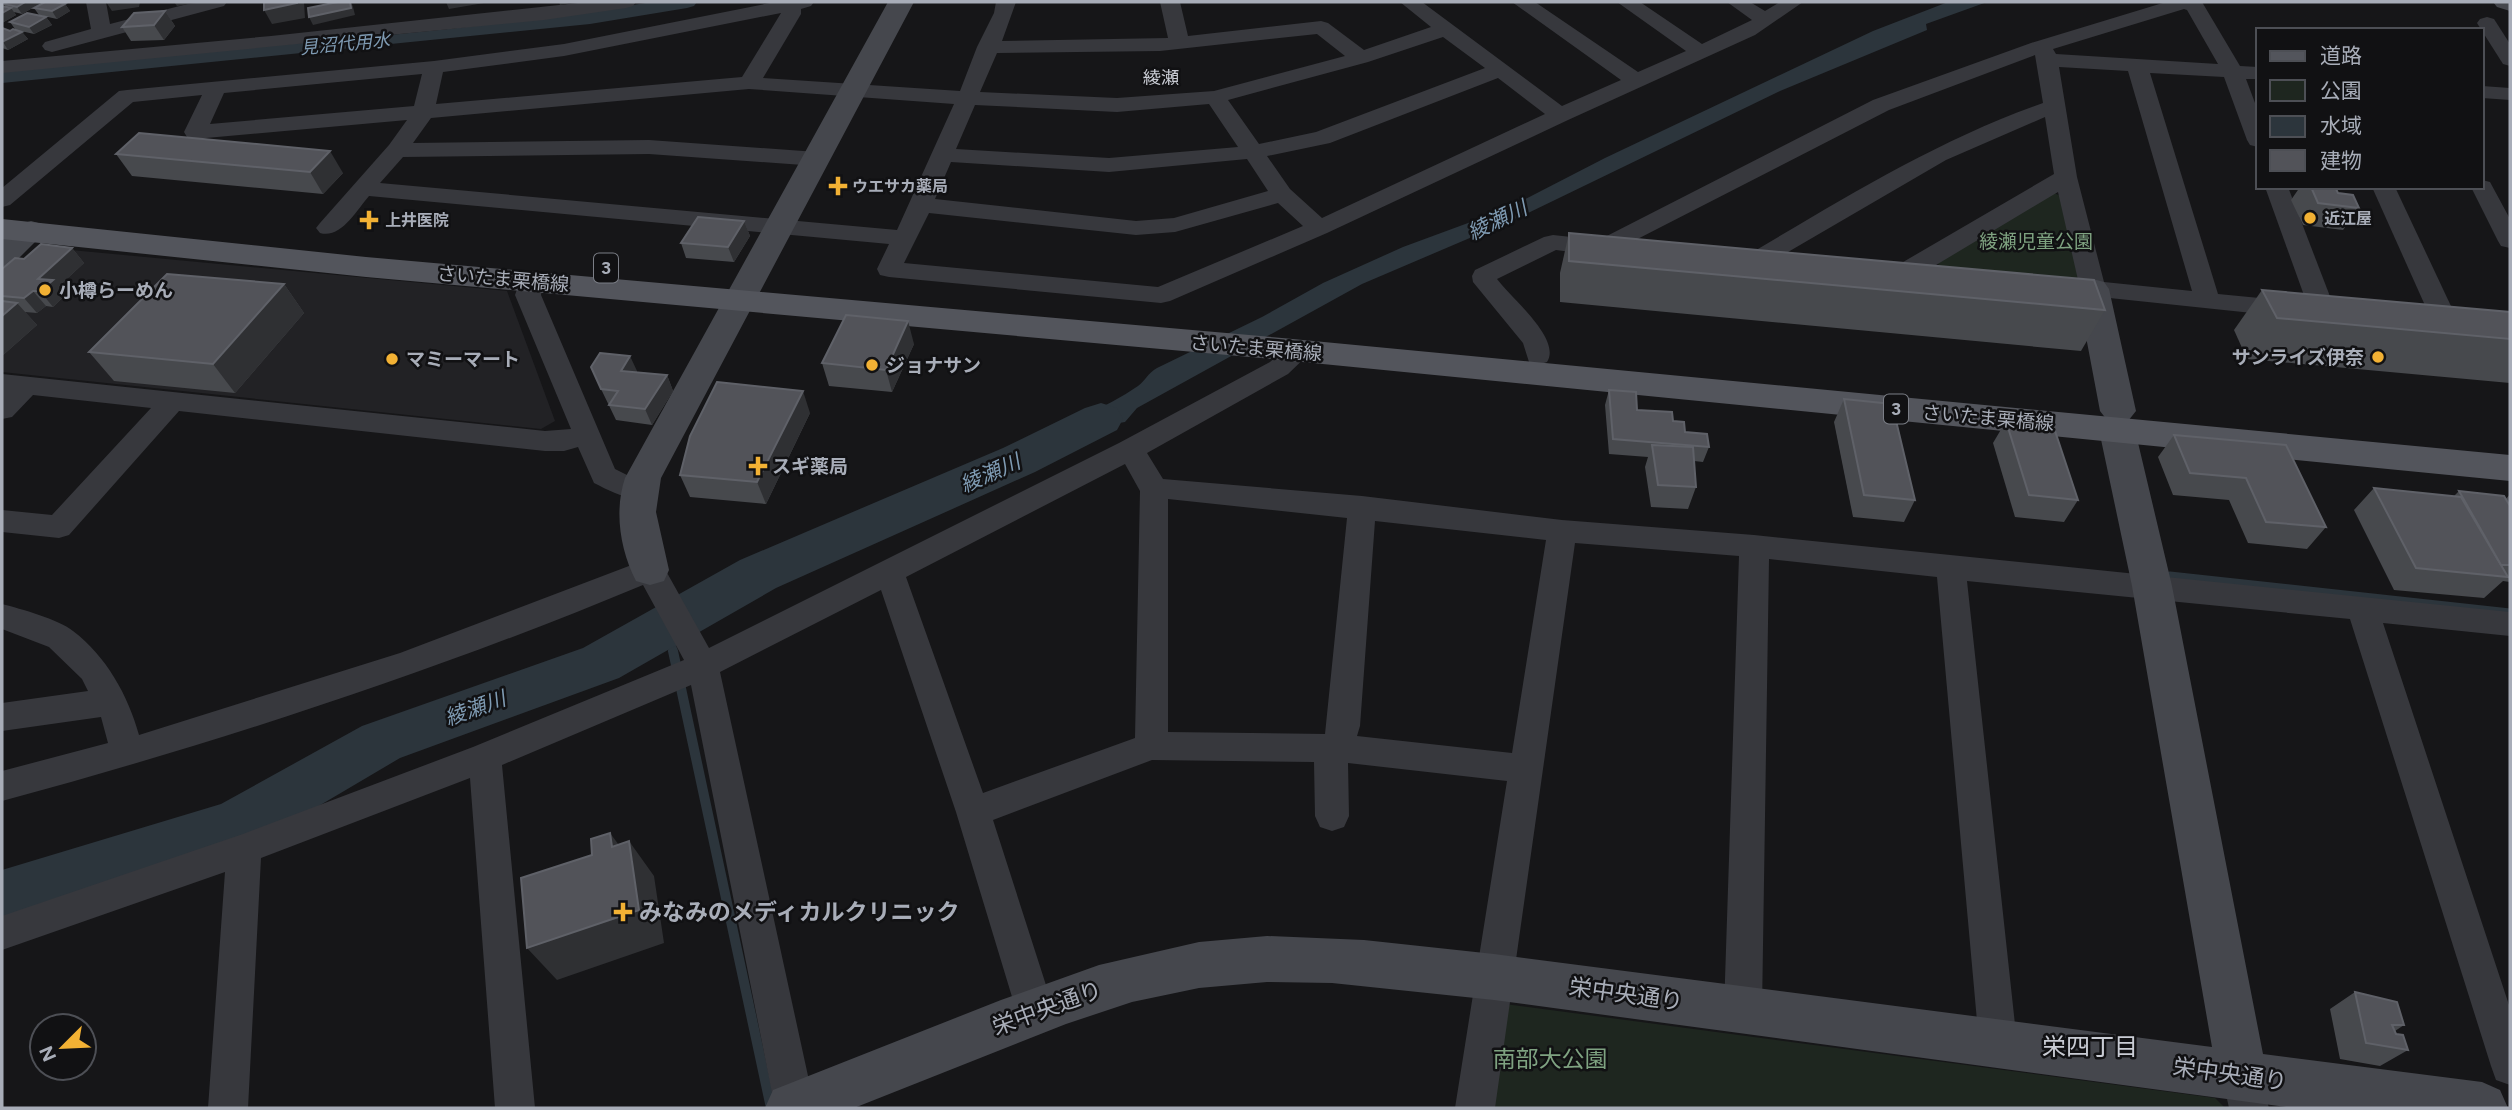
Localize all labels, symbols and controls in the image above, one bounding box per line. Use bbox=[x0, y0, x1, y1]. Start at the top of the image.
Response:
legend bbox=[2256, 28, 2484, 189]
water label: 見沼代用水 bbox=[299, 29, 393, 59]
text: 道路 bbox=[2320, 43, 2362, 68]
district label: 綾瀬 bbox=[1143, 67, 1179, 89]
text: 公園 bbox=[2320, 78, 2362, 103]
text: 水域 bbox=[2320, 113, 2362, 138]
text: 建物 bbox=[2320, 148, 2362, 173]
place label: ウエサカ薬局 bbox=[852, 177, 948, 196]
marker: ウエサカ薬局 bbox=[830, 178, 846, 194]
water label: 綾瀬川 bbox=[1463, 194, 1533, 245]
place label: 近江屋 bbox=[2324, 209, 2372, 228]
marker: 上井医院 bbox=[359, 210, 379, 230]
marker: 近江屋 bbox=[2302, 210, 2318, 226]
place label: 上井医院 bbox=[385, 211, 449, 230]
park label: 綾瀬児童公園 bbox=[1979, 230, 2093, 253]
road number: 3 bbox=[594, 254, 618, 282]
street label: さいたま栗橋線 bbox=[436, 262, 570, 296]
place label: 小樽らーめん bbox=[59, 279, 173, 302]
marker: 小樽らーめん bbox=[37, 282, 53, 298]
street label: さいたま栗橋線 bbox=[1189, 331, 1323, 365]
place label: サンライズ伊奈 bbox=[2232, 346, 2364, 369]
place label: マミーマート bbox=[406, 348, 520, 371]
marker: サンライズ伊奈 bbox=[2370, 349, 2386, 365]
marker: マミーマート bbox=[384, 351, 400, 367]
place label: ジョナサン bbox=[886, 354, 981, 377]
marker: ジョナサン bbox=[864, 357, 880, 373]
road number: 3 bbox=[1884, 394, 1908, 424]
street label: さいたま栗橋線 bbox=[1921, 401, 2055, 435]
water label: 綾瀬川 bbox=[956, 448, 1026, 497]
place label: スギ薬局 bbox=[772, 455, 848, 478]
marker: スギ薬局 bbox=[750, 458, 766, 474]
water label: 綾瀬川 bbox=[441, 685, 511, 731]
place label: みなみのメディカルクリニック bbox=[639, 898, 959, 926]
marker: みなみのメディカルクリニック bbox=[613, 902, 633, 922]
street label: 栄中央通り bbox=[1567, 972, 1685, 1016]
street label: 栄中央通り bbox=[988, 975, 1106, 1041]
north arrow bbox=[28, 1012, 98, 1082]
district label: 栄四丁目 bbox=[2042, 1032, 2138, 1061]
text: N bbox=[34, 1042, 61, 1065]
park label: 南部大公園 bbox=[1493, 1045, 1608, 1073]
street label: 栄中央通り bbox=[2171, 1052, 2289, 1096]

